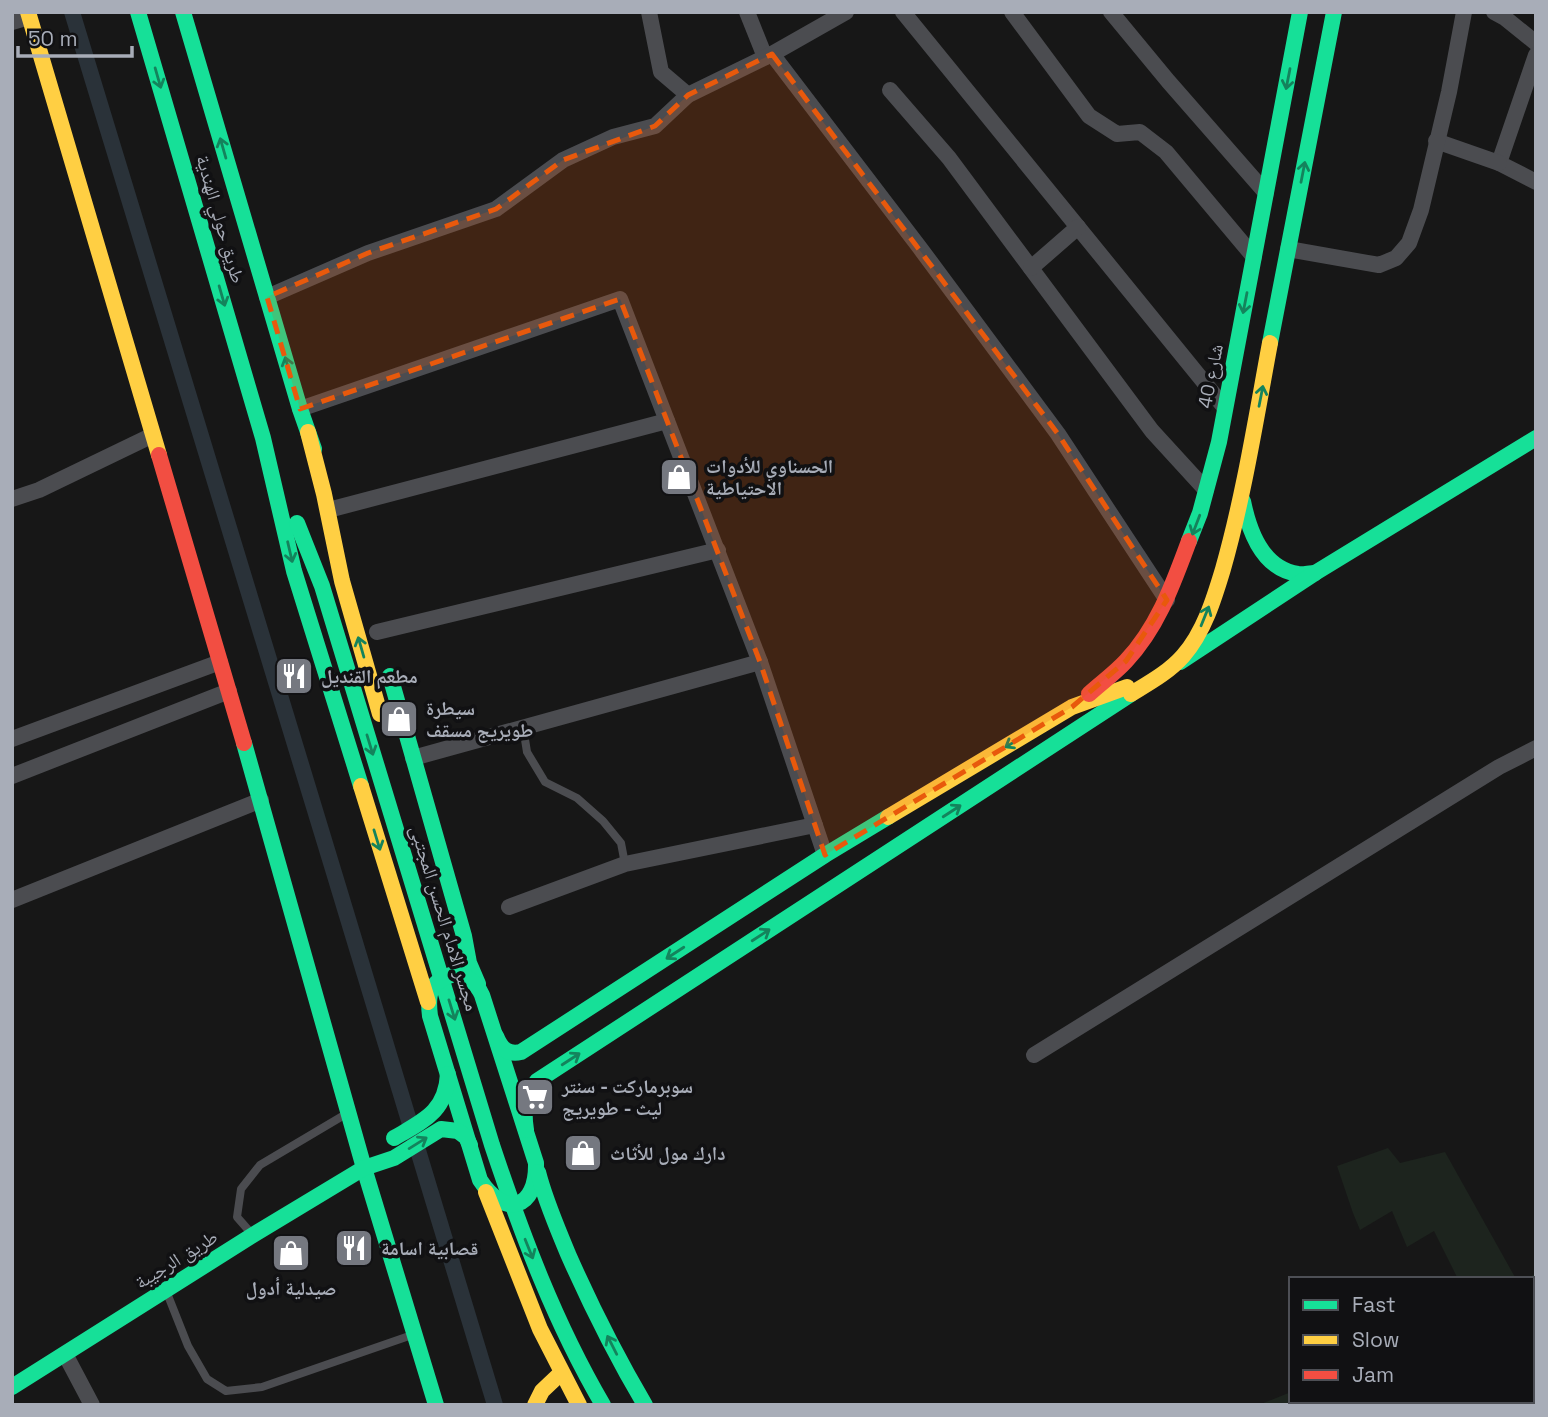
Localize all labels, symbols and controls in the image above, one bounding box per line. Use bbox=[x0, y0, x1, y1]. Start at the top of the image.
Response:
scale bar bbox=[18, 14, 131, 58]
text: 50 m bbox=[28, 25, 78, 52]
one-way arrow bbox=[152, 66, 165, 88]
one-way arrow bbox=[1280, 67, 1294, 90]
one-way arrow bbox=[216, 138, 229, 160]
street label: طريق حولي الهندية bbox=[188, 152, 251, 287]
one-way arrow bbox=[1297, 161, 1311, 184]
one-way arrow bbox=[216, 285, 229, 307]
one-way arrow bbox=[1238, 291, 1251, 314]
street label: شارع 40 bbox=[1192, 342, 1229, 410]
one-way arrow bbox=[280, 356, 293, 378]
one-way arrow bbox=[1254, 385, 1268, 407]
place label: الحسناوي للأدوات الاحتياطية bbox=[706, 454, 833, 501]
shop icon: الحسناوي للأدوات الاحتياطية bbox=[658, 456, 700, 498]
one-way arrow bbox=[1189, 513, 1201, 535]
one-way arrow bbox=[284, 540, 297, 563]
one-way arrow bbox=[1200, 605, 1213, 627]
one-way arrow bbox=[354, 637, 367, 659]
restaurant icon: مطعم القنديل bbox=[273, 655, 315, 697]
place label: مطعم القنديل bbox=[321, 664, 418, 689]
place label: سيطرة طويريج مسقف bbox=[426, 696, 533, 743]
shop icon: سيطرة طويريج مسقف bbox=[378, 698, 420, 740]
one-way arrow bbox=[365, 734, 378, 756]
one-way arrow bbox=[1004, 736, 1024, 750]
one-way arrow bbox=[942, 804, 961, 818]
street label: مجسر الامام الحسن المجتبى bbox=[403, 822, 485, 1014]
one-way arrow bbox=[372, 828, 385, 850]
one-way arrow bbox=[751, 928, 771, 942]
one-way arrow bbox=[665, 946, 685, 960]
one-way arrow bbox=[446, 998, 459, 1020]
one-way arrow bbox=[560, 1052, 580, 1066]
place label: سوبرماركت - سنتر ليث - طويريج bbox=[561, 1074, 693, 1121]
supermarket icon: سوبرماركت - سنتر ليث - طويريج bbox=[514, 1076, 556, 1118]
shop icon: دارك مول للأثاث bbox=[562, 1132, 604, 1174]
one-way arrow bbox=[407, 1136, 427, 1150]
place label: دارك مول للأثاث bbox=[610, 1141, 726, 1166]
street label: طريق الرجيبة bbox=[130, 1224, 222, 1295]
restaurant icon: قصابية اسامة bbox=[333, 1227, 375, 1269]
shop icon: صيدلية أدول bbox=[270, 1232, 312, 1274]
place label: قصابية اسامة bbox=[381, 1236, 478, 1261]
one-way arrow bbox=[523, 1238, 536, 1260]
place label: صيدلية أدول bbox=[246, 1276, 336, 1301]
legend bbox=[1289, 1277, 1534, 1403]
text: Fast bbox=[1352, 1291, 1396, 1318]
text: Slow bbox=[1352, 1326, 1400, 1353]
one-way arrow bbox=[604, 1335, 618, 1356]
text: Jam bbox=[1352, 1361, 1394, 1388]

